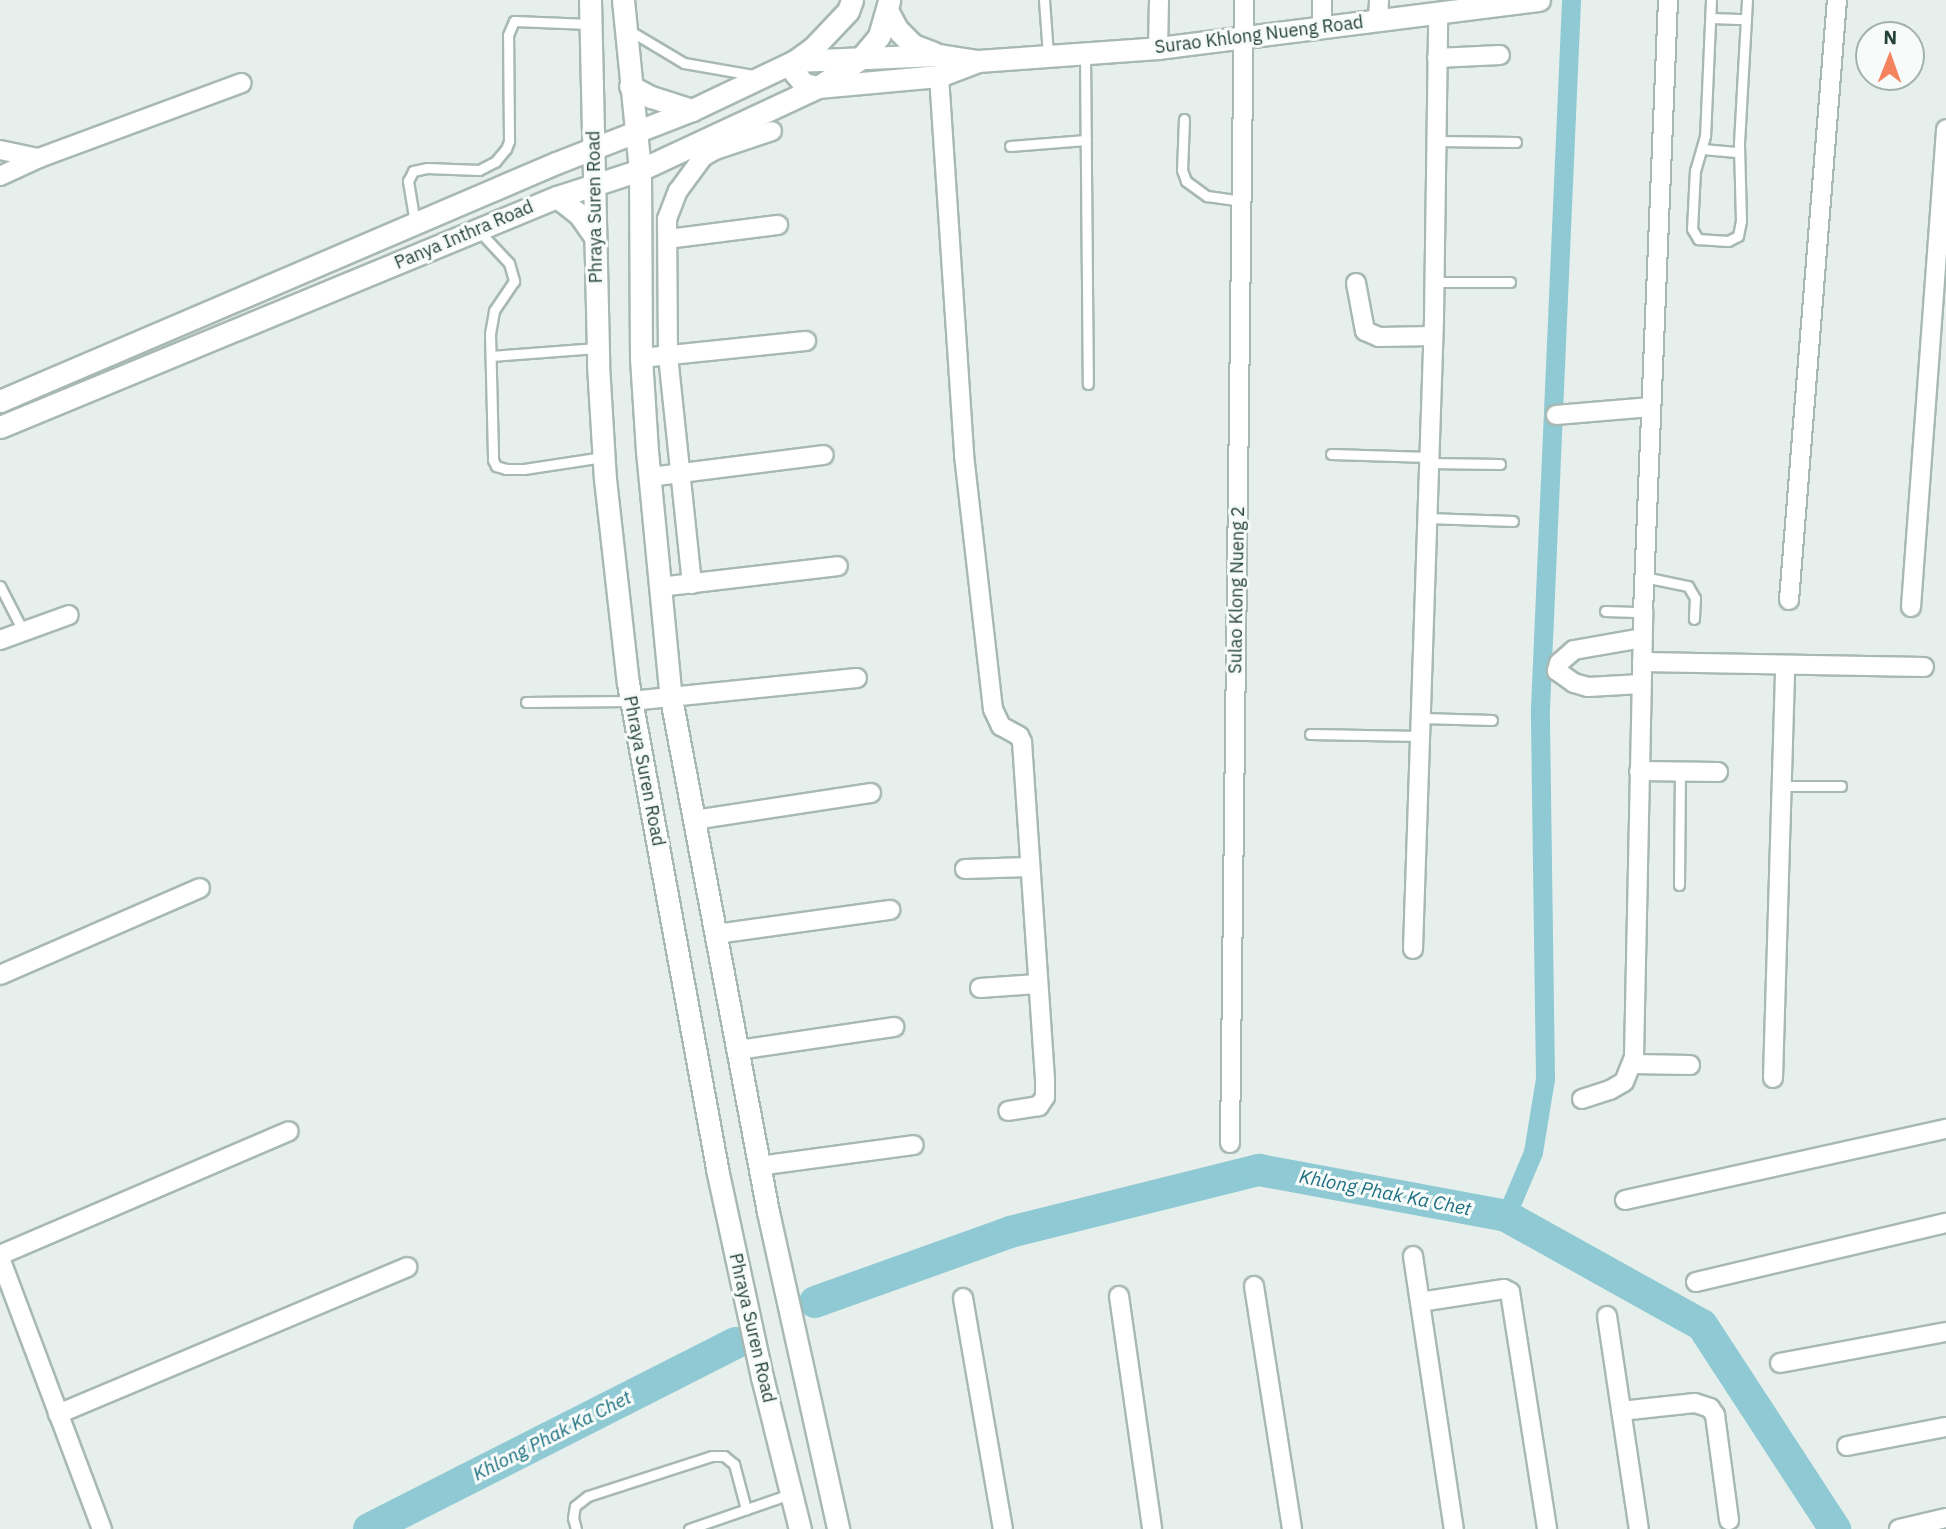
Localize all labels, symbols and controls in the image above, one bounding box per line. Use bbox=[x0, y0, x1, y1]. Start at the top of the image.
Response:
street label: Surao Khlong Nueng Road bbox=[1153, 11, 1365, 59]
north arrow bbox=[1855, 21, 1925, 91]
text: N bbox=[1883, 25, 1897, 49]
street label: Phraya Suren Road bbox=[583, 130, 607, 284]
street label: Panya Inthra Road bbox=[391, 196, 537, 274]
street label: Sulao Klong Nueng 2 bbox=[1225, 506, 1249, 674]
street label: Phraya Suren Road bbox=[619, 694, 669, 848]
water label: Khlong Phak Ka Chet bbox=[1297, 1165, 1473, 1221]
street label: Phraya Suren Road bbox=[724, 1251, 780, 1405]
water label: Khlong Phak Ka Chet bbox=[469, 1386, 635, 1486]

